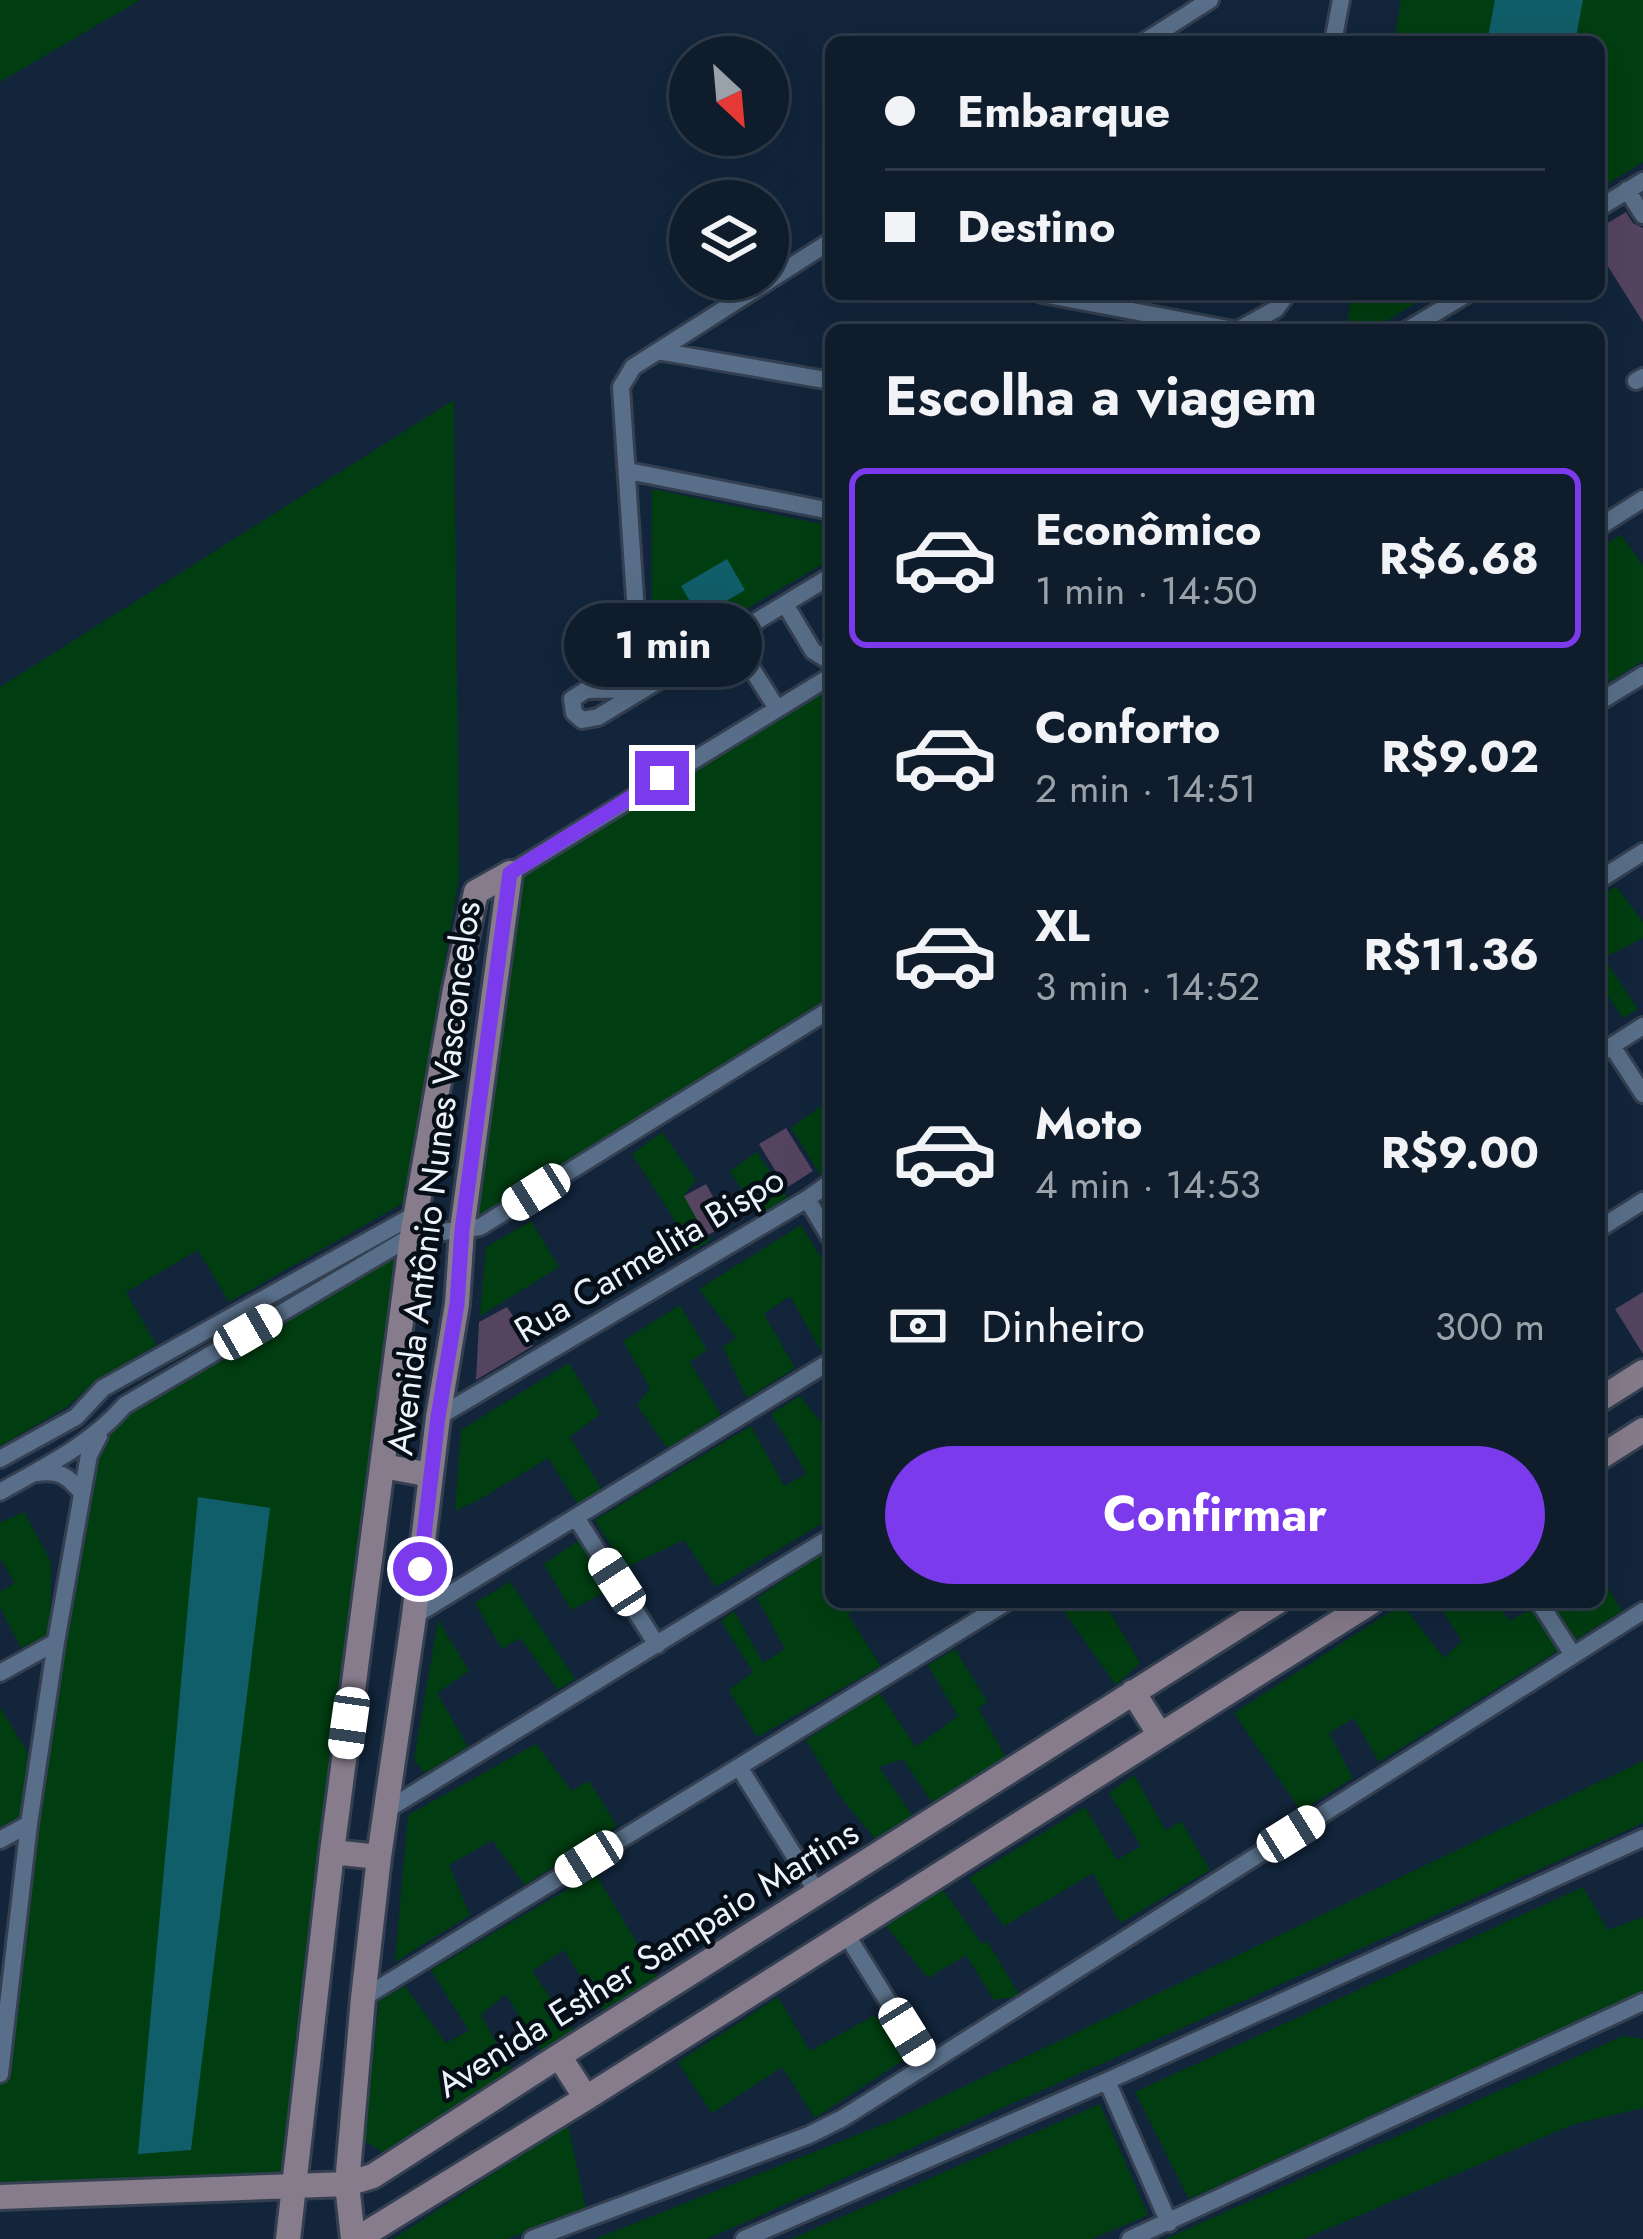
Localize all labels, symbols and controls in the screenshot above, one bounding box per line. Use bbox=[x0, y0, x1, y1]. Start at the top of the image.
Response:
north arrow bbox=[669, 36, 789, 156]
map controls bbox=[669, 36, 789, 300]
text: Embarque bbox=[957, 79, 1170, 144]
button: layers bbox=[669, 180, 789, 300]
text: Destino bbox=[957, 194, 1115, 259]
text: Escolha a viagem bbox=[885, 357, 1317, 435]
text: Econômico bbox=[1035, 497, 1261, 562]
icon: car bbox=[891, 504, 999, 612]
text: R$6.68 bbox=[1379, 526, 1539, 591]
text: 1 min · 14:50 bbox=[1035, 562, 1258, 619]
callout: 1 min bbox=[563, 604, 761, 688]
text: 1 min bbox=[615, 616, 711, 673]
text: Conforto bbox=[1035, 695, 1220, 760]
icon: car bbox=[891, 702, 999, 810]
text: R$9.02 bbox=[1381, 724, 1539, 789]
route end bbox=[635, 751, 689, 805]
text: 2 min · 14:51 bbox=[1035, 760, 1257, 817]
text: XL bbox=[1035, 893, 1090, 958]
street label: Avenida Antônio Nunes Vasconcelos bbox=[373, 898, 493, 1458]
icon: car bbox=[891, 900, 999, 1008]
text: R$11.36 bbox=[1364, 922, 1539, 987]
text: 3 min · 14:52 bbox=[1035, 958, 1260, 1015]
text: Moto bbox=[1035, 1091, 1143, 1156]
icon: car bbox=[891, 1098, 999, 1206]
text: R$9.00 bbox=[1381, 1120, 1539, 1185]
street label: Rua Carmelita Bispo bbox=[504, 1153, 794, 1355]
text: 4 min · 14:53 bbox=[1035, 1156, 1261, 1213]
car bbox=[496, 1158, 576, 1226]
icon: cash bbox=[885, 1293, 951, 1359]
text: Dinheiro bbox=[981, 1294, 1145, 1359]
car bbox=[208, 1298, 288, 1366]
text: 300 m bbox=[1435, 1298, 1545, 1355]
button: Confirmar bbox=[885, 1446, 1545, 1584]
route start bbox=[393, 1542, 447, 1596]
car bbox=[582, 1542, 652, 1622]
car bbox=[326, 1685, 372, 1761]
car bbox=[1251, 1800, 1331, 1868]
street label: Avenida Esther Sampaio Martins bbox=[426, 1806, 868, 2110]
car bbox=[549, 1825, 629, 1893]
car bbox=[873, 1992, 941, 2072]

